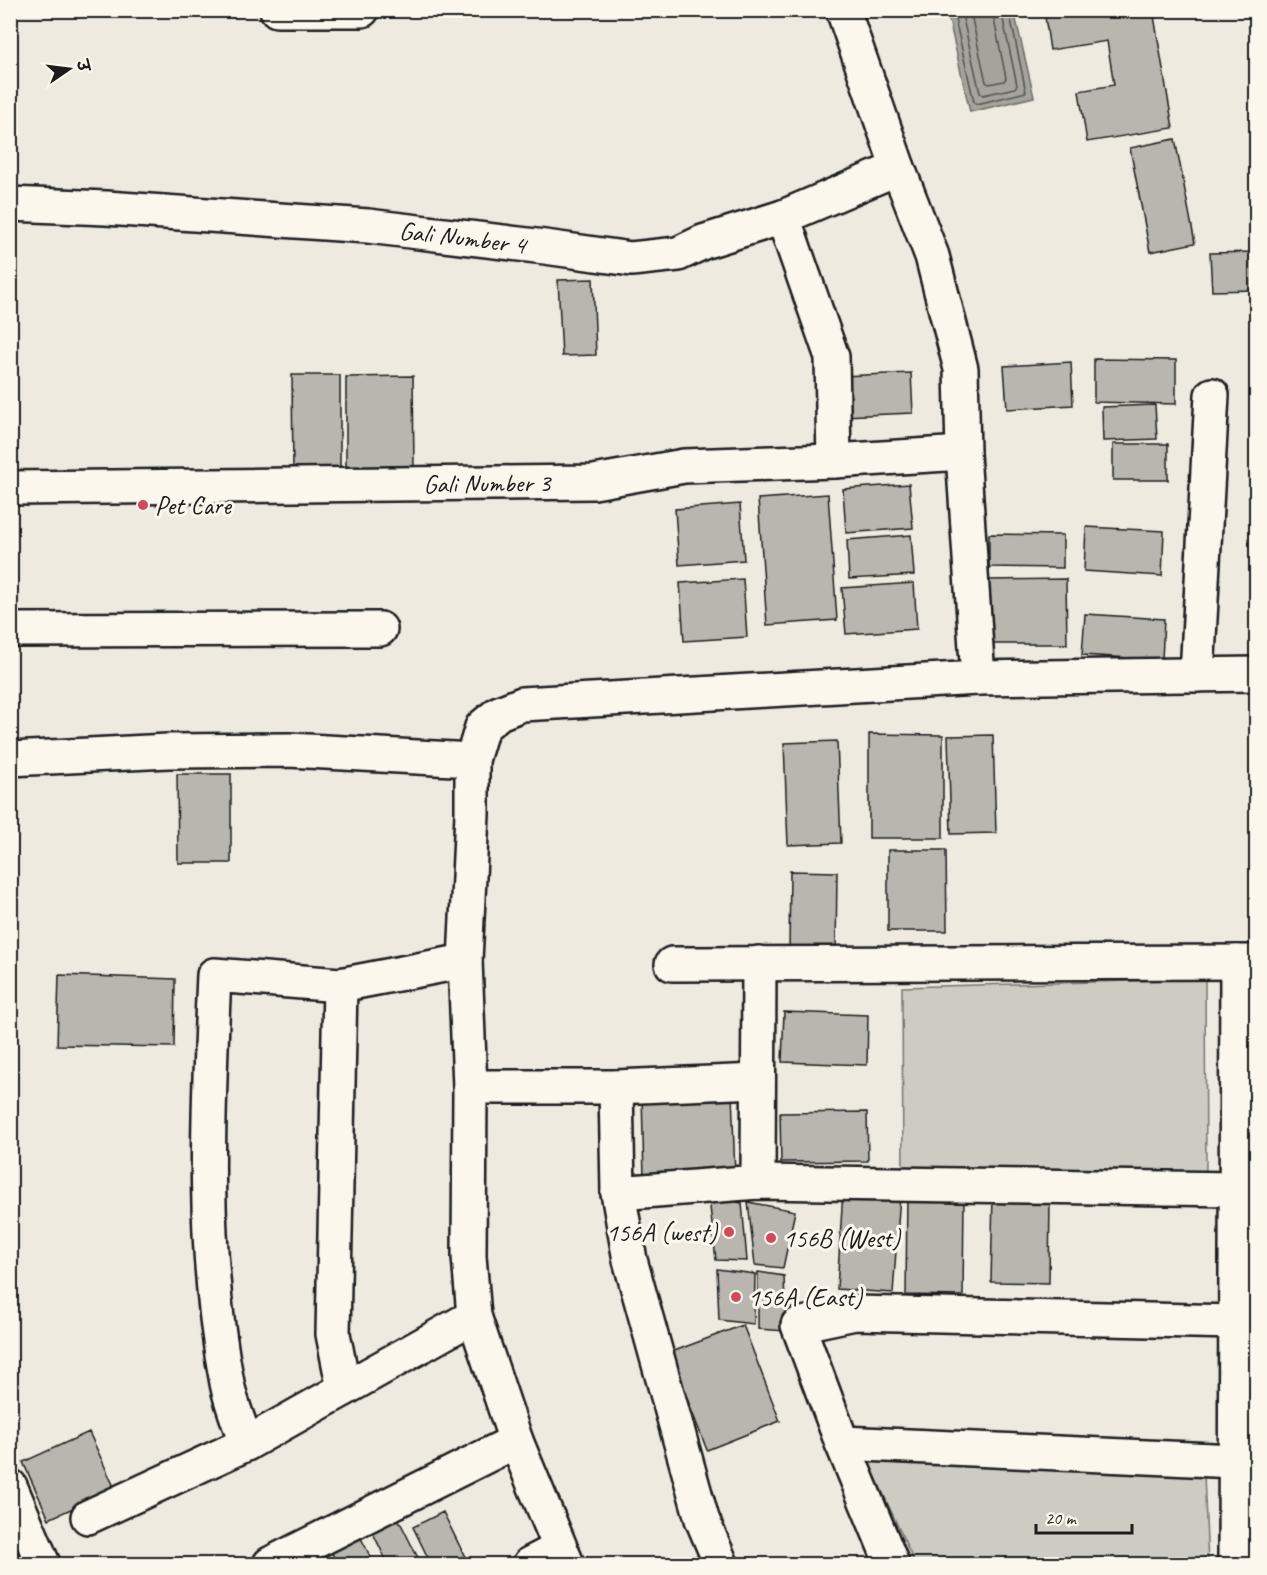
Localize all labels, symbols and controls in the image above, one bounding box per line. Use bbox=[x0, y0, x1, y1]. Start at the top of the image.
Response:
north arrow bbox=[39, 39, 99, 99]
text: उ bbox=[71, 56, 94, 75]
street label: Gali Number 4 bbox=[398, 214, 530, 262]
street label: Gali Number 3 bbox=[423, 466, 553, 501]
place label: Pet Care bbox=[155, 489, 232, 522]
marker: Pet Care bbox=[136, 498, 150, 512]
place label: 156A (west) bbox=[606, 1216, 718, 1249]
place label: 156B (West) bbox=[783, 1222, 901, 1255]
marker: 156A (west) bbox=[722, 1225, 736, 1239]
marker: 156B (West) bbox=[764, 1231, 778, 1245]
place label: 156A (East) bbox=[748, 1281, 864, 1314]
marker: 156A (East) bbox=[729, 1290, 743, 1304]
scale bar bbox=[1036, 1497, 1132, 1535]
text: 20 m bbox=[1045, 1507, 1078, 1529]

